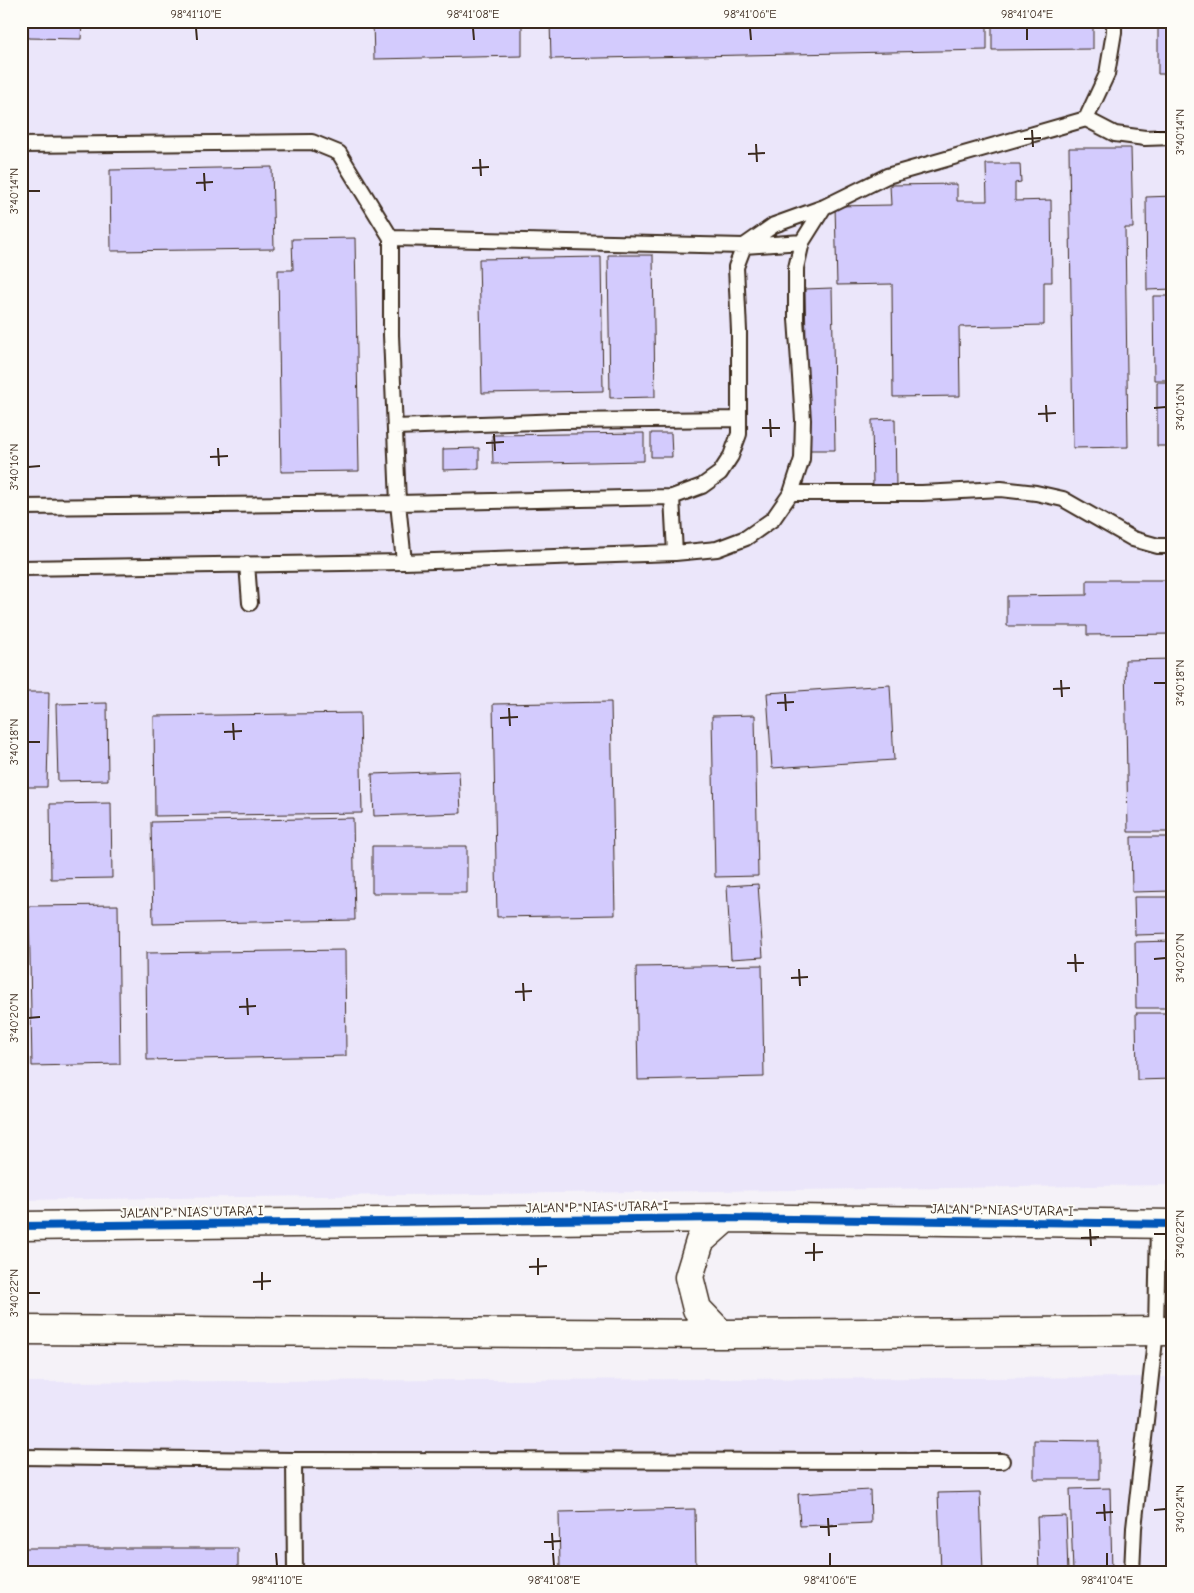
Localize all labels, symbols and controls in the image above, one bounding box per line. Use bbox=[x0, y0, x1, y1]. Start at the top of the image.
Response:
text: 98°41'10"E bbox=[170, 7, 222, 21]
text: 98°41'08"E bbox=[447, 7, 499, 21]
text: 98°41'06"E bbox=[724, 7, 776, 21]
text: 98°41'04"E bbox=[1001, 7, 1053, 21]
text: 3°40'14"N bbox=[1173, 109, 1187, 155]
text: 3°40'14"N bbox=[7, 168, 21, 214]
text: 3°40'16"N bbox=[1173, 384, 1187, 430]
text: 3°40'16"N bbox=[7, 444, 21, 490]
text: 3°40'18"N bbox=[1173, 660, 1187, 706]
text: 3°40'18"N bbox=[7, 719, 21, 765]
text: 3°40'20"N bbox=[1173, 933, 1187, 983]
text: 3°40'20"N bbox=[7, 993, 21, 1043]
street label: JALAN P. NIAS UTARA I bbox=[525, 1197, 669, 1217]
street label: JALAN P. NIAS UTARA I bbox=[930, 1200, 1074, 1220]
street label: JALAN P. NIAS UTARA I bbox=[120, 1202, 264, 1222]
text: 3°40'22"N bbox=[1173, 1210, 1187, 1258]
text: 3°40'22"N bbox=[7, 1269, 21, 1317]
text: 3°40'24"N bbox=[1173, 1485, 1187, 1533]
text: 98°41'10"E bbox=[251, 1573, 303, 1587]
text: 98°41'08"E bbox=[528, 1573, 580, 1587]
text: 98°41'06"E bbox=[804, 1573, 856, 1587]
text: 98°41'04"E bbox=[1081, 1573, 1133, 1587]

